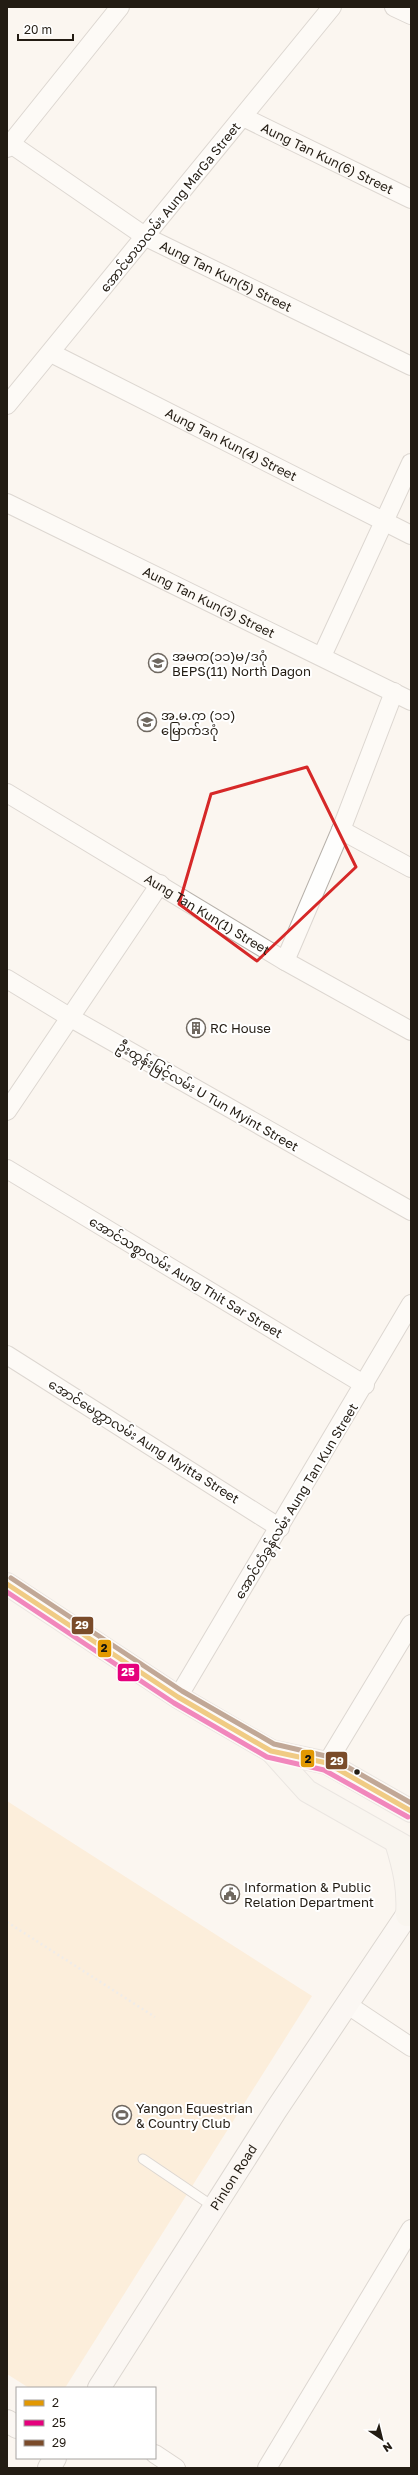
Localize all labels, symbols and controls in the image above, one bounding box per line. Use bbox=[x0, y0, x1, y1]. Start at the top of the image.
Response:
scale bar bbox=[18, 16, 73, 42]
text: 20 m bbox=[24, 22, 52, 37]
street label: အောင်မာဃလမ်း Aung MarGa Street bbox=[96, 119, 244, 295]
street label: Aung Tan Kun(6) Street bbox=[259, 119, 396, 197]
street label: Aung Tan Kun(5) Street bbox=[157, 237, 295, 315]
street label: Aung Tan Kun(4) Street bbox=[163, 404, 300, 484]
street label: Aung Tan Kun(3) Street bbox=[140, 563, 278, 641]
place label: အမက(၁၁)မ/ဒဂုံ BEPS(11) North Dagon bbox=[172, 648, 311, 679]
school or university icon: အမက(၁၁)မ/ဒဂုံ BEPS(11) North Dagon bbox=[147, 652, 169, 674]
place label: အ.မ.က (၁၁) မြောက်ဒဂုံ bbox=[161, 707, 235, 741]
school or university icon: အ.မ.က (၁၁) မြောက်ဒဂုံ bbox=[136, 711, 158, 733]
street label: Aung Tan Kun(1) Street bbox=[142, 870, 273, 958]
building icon: RC House bbox=[185, 1017, 207, 1039]
place label: RC House bbox=[210, 1020, 271, 1036]
street label: ဦးထွန်းမြင့်လမ်း U Tun Myint Street bbox=[113, 1037, 301, 1157]
street label: အောင်သစ္စာလမ်း Aung Thit Sar Street bbox=[85, 1213, 286, 1344]
street label: အောင်မေတ္တာလမ်း Aung Myitta Street bbox=[44, 1375, 242, 1509]
street label: အောင်တံခွန်လမ်း Aung Tan Kun Street bbox=[231, 1400, 364, 1603]
line badge: 29 bbox=[71, 1616, 94, 1635]
text: 29 bbox=[75, 1618, 89, 1631]
line badge: 2 bbox=[97, 1639, 112, 1658]
text: 2 bbox=[101, 1641, 108, 1654]
line badge: 25 bbox=[117, 1663, 140, 1682]
text: 25 bbox=[121, 1665, 135, 1678]
line badge: 2 bbox=[300, 1749, 315, 1768]
line badge: 29 bbox=[325, 1751, 348, 1770]
text: 2 bbox=[305, 1752, 312, 1765]
text: 29 bbox=[330, 1754, 344, 1767]
unlabelled marker bbox=[352, 1767, 362, 1777]
place label: Information & Public Relation Department bbox=[244, 1879, 374, 1910]
public building icon: Information & Public Relation Department bbox=[219, 1883, 241, 1905]
place label: Yangon Equestrian & Country Club bbox=[136, 2100, 253, 2131]
sports icon: Yangon Equestrian & Country Club bbox=[111, 2104, 133, 2126]
street label: Pinlon Road bbox=[206, 2141, 260, 2213]
legend bbox=[16, 2387, 156, 2459]
text: 2 bbox=[52, 2395, 59, 2410]
text: 25 bbox=[52, 2415, 66, 2430]
north arrow bbox=[362, 2419, 402, 2459]
text: 29 bbox=[52, 2435, 66, 2450]
text: N bbox=[381, 2440, 395, 2455]

